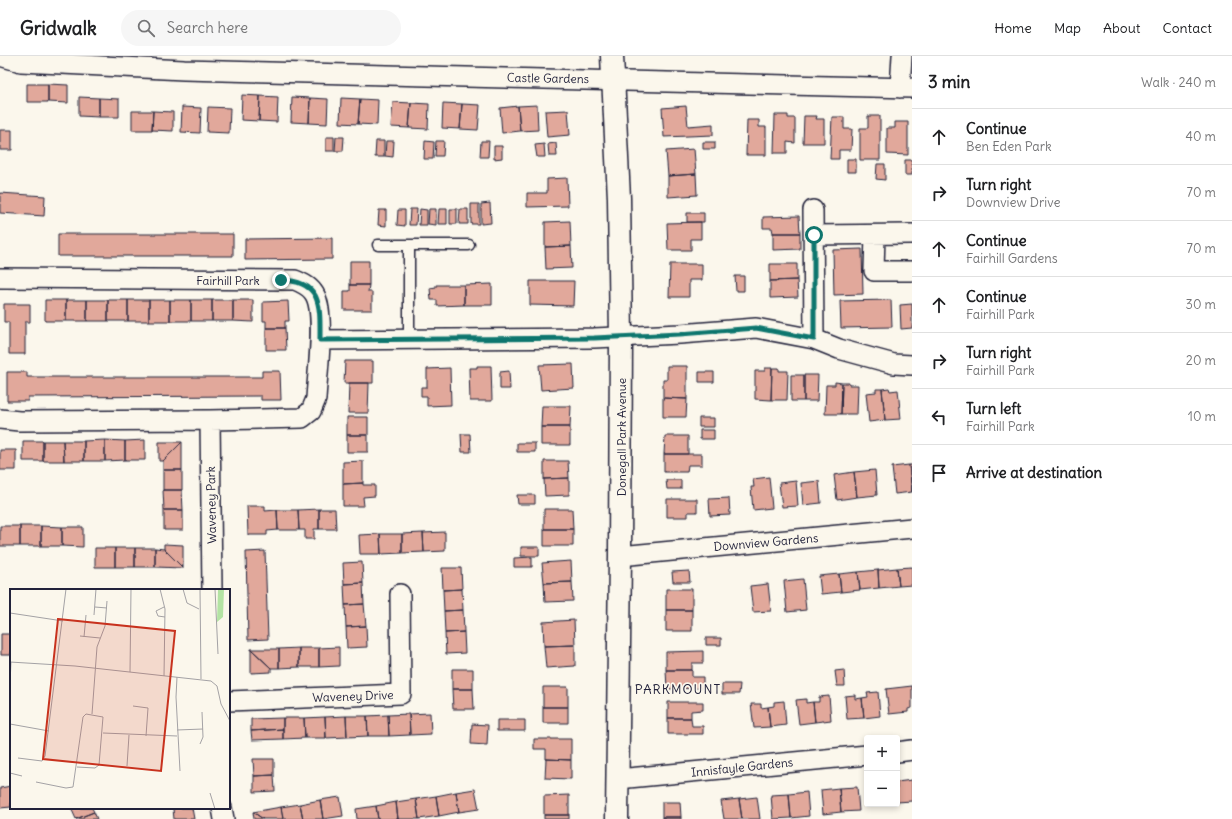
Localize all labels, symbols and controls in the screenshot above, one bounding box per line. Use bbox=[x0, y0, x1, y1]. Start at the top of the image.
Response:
search box bbox=[121, 10, 401, 46]
text: Gridwalk bbox=[20, 16, 97, 40]
icon: search bbox=[135, 17, 157, 39]
text: Search here bbox=[167, 18, 248, 37]
text: Home bbox=[994, 19, 1032, 37]
text: Map bbox=[1054, 19, 1081, 37]
text: About bbox=[1103, 19, 1141, 37]
text: Contact bbox=[1163, 19, 1212, 37]
street label: Castle Gardens bbox=[507, 70, 589, 86]
text: 3 min bbox=[928, 71, 970, 93]
text: Walk · 240 m bbox=[1141, 74, 1216, 91]
text: Continue bbox=[966, 119, 1027, 138]
icon: ahead bbox=[928, 126, 950, 148]
text: 40 m bbox=[1185, 128, 1216, 145]
text: Ben Eden Park bbox=[966, 138, 1052, 155]
text: Turn right bbox=[966, 175, 1031, 194]
icon: right bbox=[928, 182, 950, 204]
text: 70 m bbox=[1187, 184, 1216, 201]
text: Downview Drive bbox=[966, 194, 1060, 211]
route start bbox=[805, 226, 823, 244]
text: Continue bbox=[966, 231, 1027, 250]
icon: ahead bbox=[928, 238, 950, 260]
text: 70 m bbox=[1187, 240, 1216, 257]
text: Fairhill Gardens bbox=[966, 250, 1058, 267]
route end bbox=[272, 271, 290, 289]
street label: Fairhill Park bbox=[196, 273, 260, 288]
text: Continue bbox=[966, 287, 1027, 306]
icon: ahead bbox=[928, 294, 950, 316]
text: 30 m bbox=[1186, 296, 1216, 313]
text: Fairhill Park bbox=[966, 306, 1035, 323]
text: Turn right bbox=[966, 343, 1031, 362]
icon: right bbox=[928, 350, 950, 372]
text: 20 m bbox=[1186, 352, 1216, 369]
text: Fairhill Park bbox=[966, 362, 1035, 379]
street label: Donegall Park Avenue bbox=[614, 378, 629, 496]
text: Turn left bbox=[966, 399, 1021, 418]
icon: left bbox=[928, 406, 950, 428]
text: 10 m bbox=[1188, 408, 1216, 425]
text: Fairhill Park bbox=[966, 418, 1035, 435]
icon: arrive bbox=[928, 462, 950, 484]
text: Arrive at destination bbox=[966, 463, 1102, 482]
street label: Waveney Park bbox=[203, 466, 219, 544]
street label: Downview Gardens bbox=[713, 530, 819, 554]
inset map bbox=[10, 589, 230, 809]
district label: PARKMOUNT bbox=[635, 681, 721, 698]
street label: Waveney Drive bbox=[312, 687, 394, 705]
map controls bbox=[864, 735, 900, 807]
button: + bbox=[864, 735, 900, 771]
street label: Innisfayle Gardens bbox=[690, 754, 794, 780]
button: − bbox=[864, 771, 900, 807]

